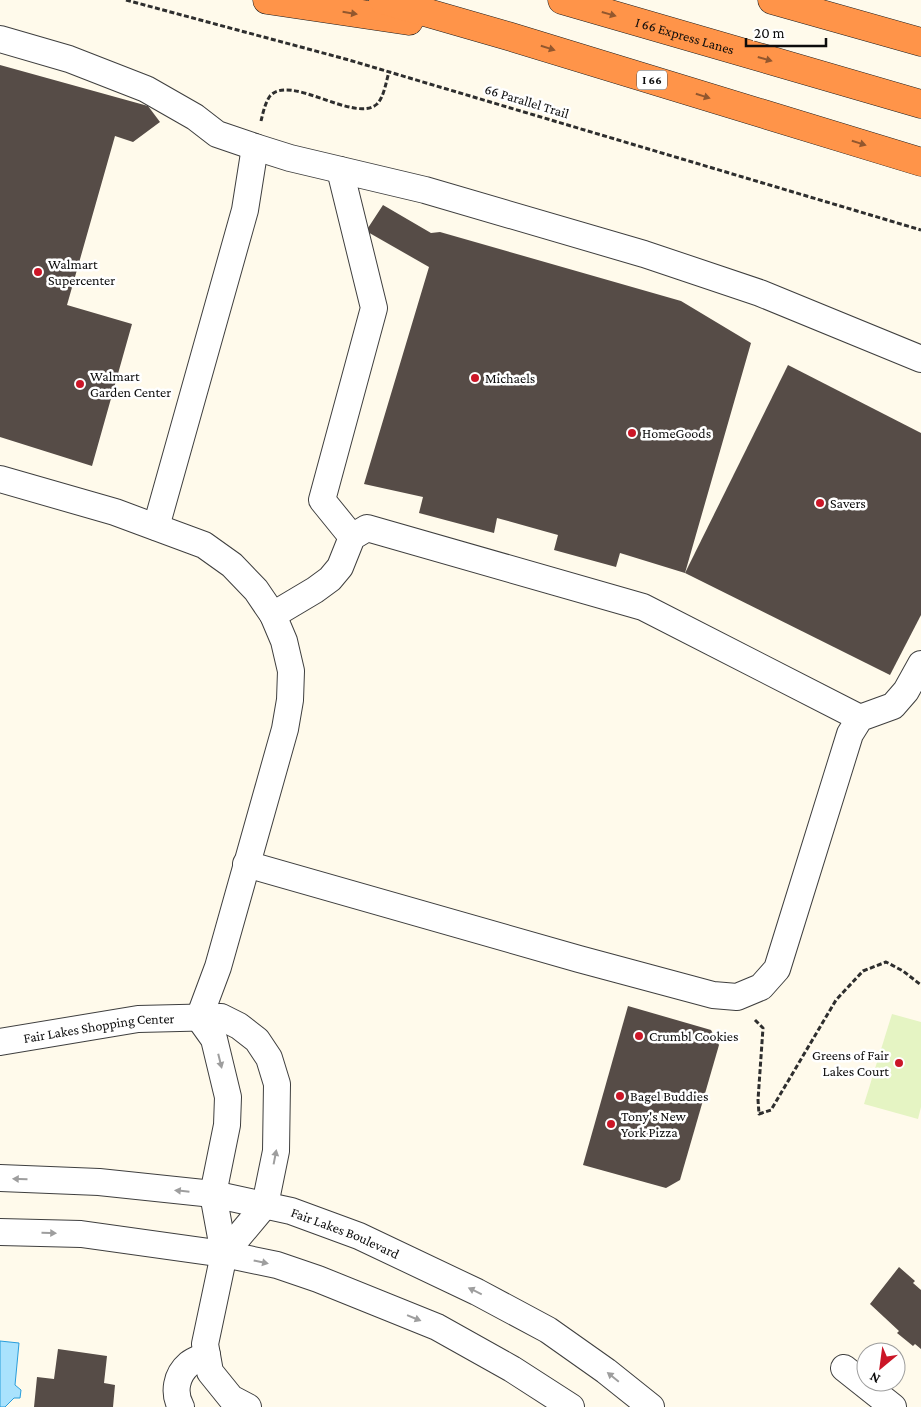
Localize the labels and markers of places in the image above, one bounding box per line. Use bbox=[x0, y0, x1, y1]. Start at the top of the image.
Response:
place label: Walmart Supercenter bbox=[48, 256, 115, 288]
marker: Walmart Supercenter bbox=[32, 266, 44, 278]
place label: Walmart Garden Center bbox=[90, 368, 171, 400]
place label: Michaels bbox=[485, 370, 535, 386]
marker: Michaels bbox=[469, 372, 481, 384]
marker: Walmart Garden Center bbox=[74, 378, 86, 390]
place label: HomeGoods bbox=[642, 425, 711, 441]
marker: HomeGoods bbox=[626, 427, 638, 439]
place label: Savers bbox=[830, 495, 866, 511]
marker: Savers bbox=[814, 497, 826, 509]
place label: Crumbl Cookies bbox=[649, 1028, 738, 1044]
marker: Crumbl Cookies bbox=[633, 1030, 645, 1042]
place label: Greens of Fair Lakes Court bbox=[812, 1047, 889, 1079]
marker: Greens of Fair Lakes Court bbox=[893, 1057, 905, 1069]
place label: Bagel Buddies bbox=[630, 1088, 708, 1104]
marker: Bagel Buddies bbox=[614, 1090, 626, 1102]
place label: Tony's New York Pizza bbox=[621, 1108, 687, 1140]
marker: Tony's New York Pizza bbox=[605, 1118, 617, 1130]

